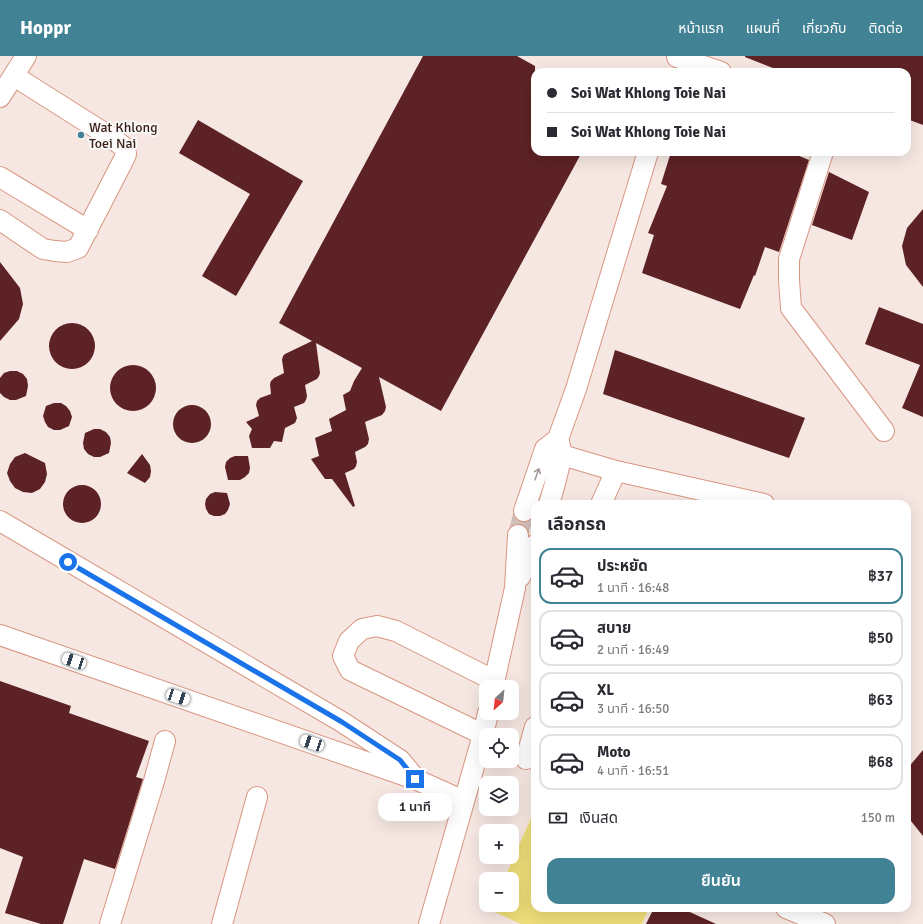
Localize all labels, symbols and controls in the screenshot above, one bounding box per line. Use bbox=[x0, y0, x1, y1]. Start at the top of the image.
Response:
text: Hoppr bbox=[20, 16, 71, 40]
text: หน้าแรก bbox=[678, 20, 724, 37]
text: แผนที่ bbox=[746, 20, 780, 37]
text: เกี่ยวกับ bbox=[802, 20, 847, 37]
text: ติดต่อ bbox=[869, 20, 903, 37]
text: Soi Wat Khlong Toie Nai bbox=[571, 84, 726, 102]
place label: Wat Khlong Toei Nai bbox=[89, 119, 158, 152]
text: Soi Wat Khlong Toie Nai bbox=[571, 123, 726, 141]
marker: Wat Khlong Toei Nai bbox=[76, 130, 86, 140]
one-way arrow bbox=[533, 469, 541, 481]
text: เลือกรถ bbox=[547, 513, 606, 535]
route start bbox=[59, 553, 77, 571]
text: ประหยัด bbox=[597, 557, 648, 575]
icon: car bbox=[549, 558, 585, 594]
text: ฿37 bbox=[868, 567, 893, 585]
text: 1 นาที · 16:48 bbox=[597, 580, 669, 596]
text: สบาย bbox=[597, 619, 631, 637]
icon: car bbox=[549, 620, 585, 656]
text: ฿50 bbox=[868, 629, 893, 647]
text: 2 นาที · 16:49 bbox=[597, 642, 669, 658]
car bbox=[61, 651, 87, 671]
north arrow bbox=[479, 680, 519, 720]
map controls bbox=[479, 680, 519, 912]
text: XL bbox=[597, 681, 614, 699]
icon: car bbox=[549, 682, 585, 718]
car bbox=[165, 687, 191, 707]
text: ฿63 bbox=[868, 691, 893, 709]
text: 3 นาที · 16:50 bbox=[597, 701, 669, 717]
button: locate bbox=[479, 728, 519, 768]
car bbox=[299, 733, 325, 753]
text: Moto bbox=[597, 743, 631, 761]
icon: car bbox=[549, 744, 585, 780]
text: ฿68 bbox=[868, 753, 893, 771]
text: 4 นาที · 16:51 bbox=[597, 763, 669, 779]
route end bbox=[406, 770, 424, 788]
button: layers bbox=[479, 776, 519, 816]
callout: 1 นาที bbox=[378, 793, 452, 821]
text: 1 นาที bbox=[399, 799, 431, 815]
icon: cash bbox=[547, 807, 569, 829]
text: เงินสด bbox=[579, 809, 618, 827]
text: 150 m bbox=[861, 810, 895, 826]
button: + bbox=[479, 824, 519, 864]
button: ยืนยัน bbox=[547, 858, 895, 904]
button: − bbox=[479, 872, 519, 912]

